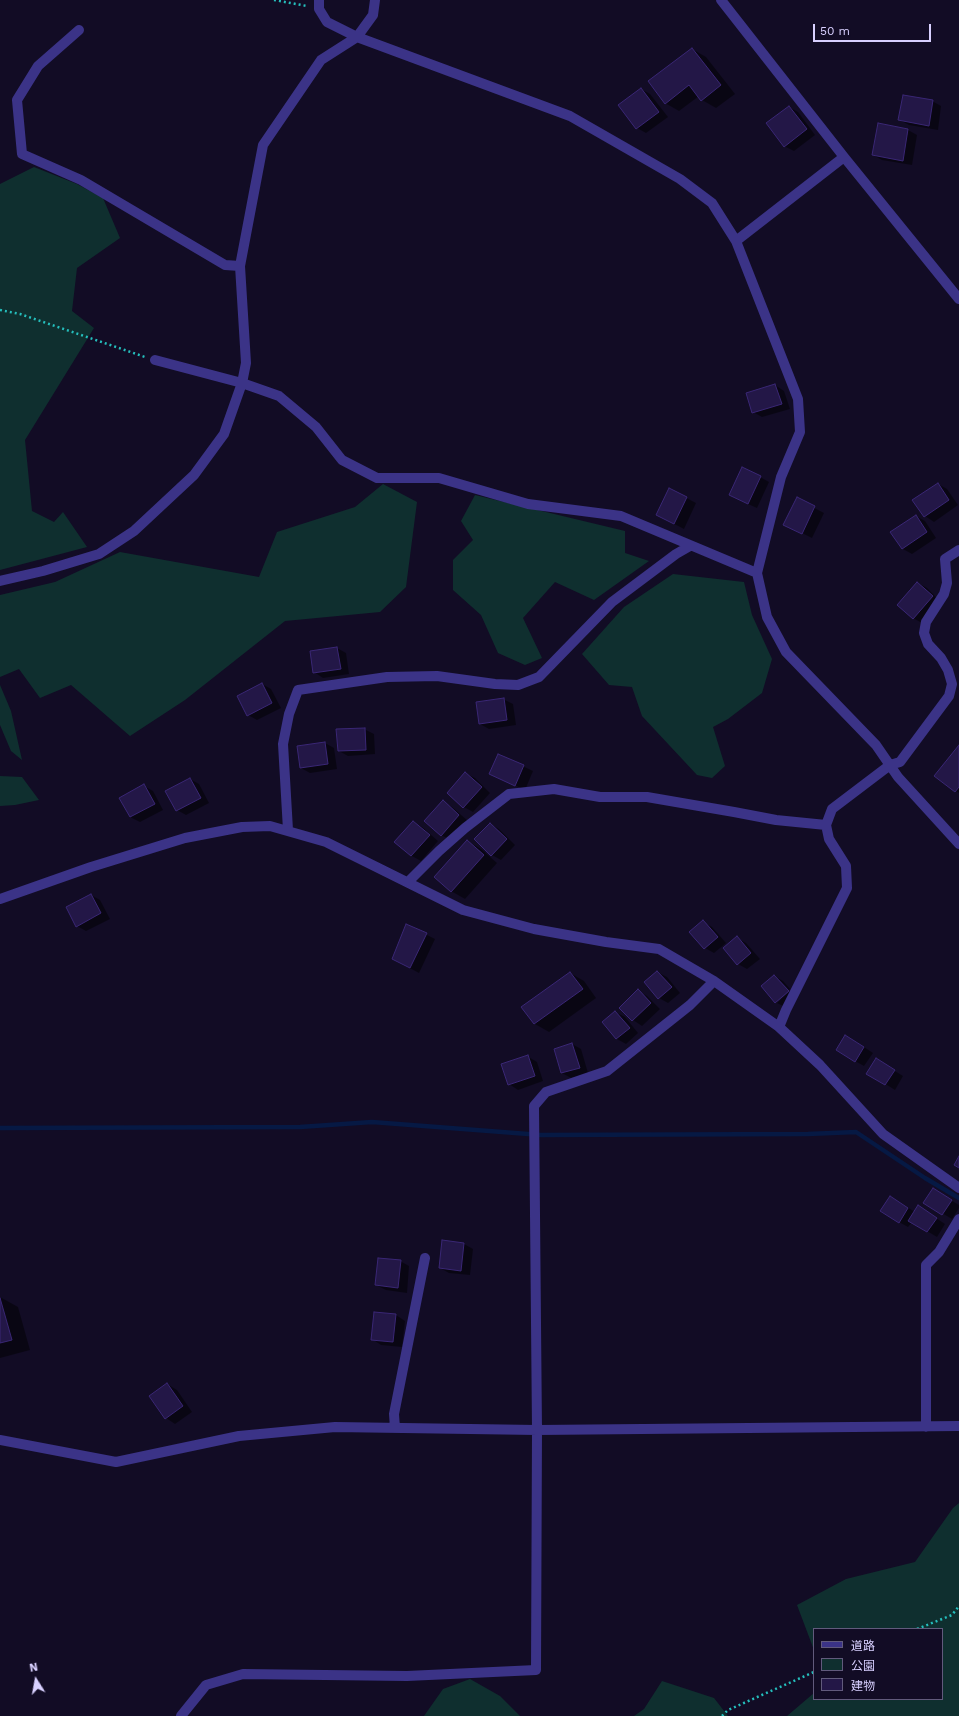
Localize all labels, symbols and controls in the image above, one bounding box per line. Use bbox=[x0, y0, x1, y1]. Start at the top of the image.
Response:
scale bar bbox=[815, 16, 933, 42]
text: 50 m bbox=[820, 24, 850, 38]
legend bbox=[813, 1628, 943, 1700]
text: 道路 bbox=[851, 1639, 875, 1653]
text: 公園 bbox=[851, 1659, 875, 1673]
north arrow bbox=[16, 1660, 56, 1700]
text: N bbox=[28, 1661, 39, 1675]
text: 建物 bbox=[851, 1679, 875, 1693]

